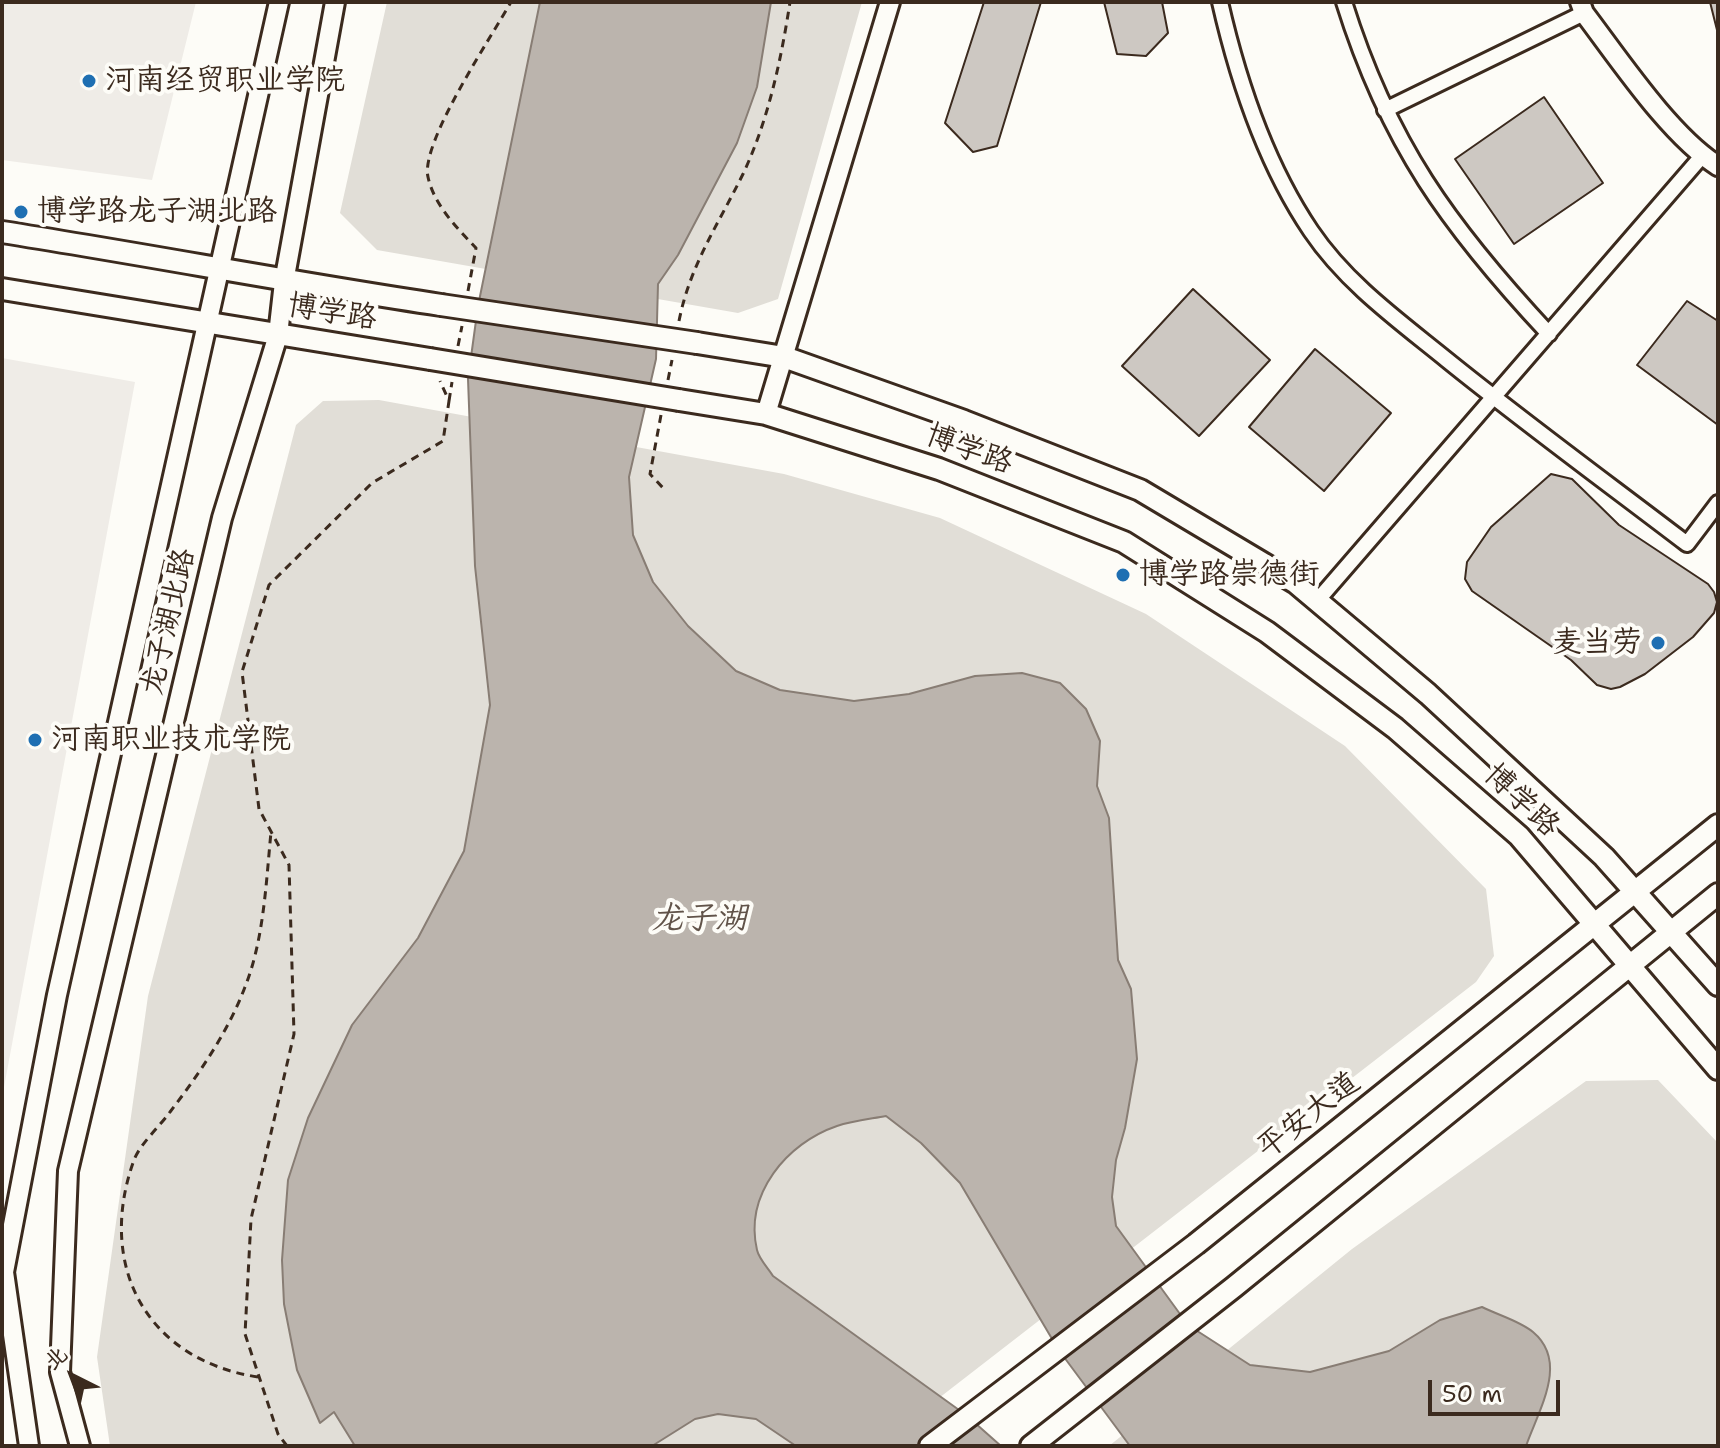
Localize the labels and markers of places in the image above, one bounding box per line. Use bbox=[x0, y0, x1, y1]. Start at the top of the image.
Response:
place label: 河南经贸职业学院 bbox=[105, 63, 345, 99]
marker: 河南经贸职业学院 bbox=[80, 72, 98, 90]
place label: 博学路龙子湖北路 bbox=[37, 194, 277, 230]
marker: 博学路龙子湖北路 bbox=[12, 203, 30, 221]
place label: 博学路崇德街 bbox=[1139, 557, 1319, 593]
marker: 博学路崇德街 bbox=[1114, 566, 1132, 584]
place label: 麦当劳 bbox=[1552, 625, 1642, 661]
marker: 麦当劳 bbox=[1649, 634, 1667, 652]
place label: 河南职业技术学院 bbox=[51, 722, 291, 758]
marker: 河南职业技术学院 bbox=[26, 731, 44, 749]

